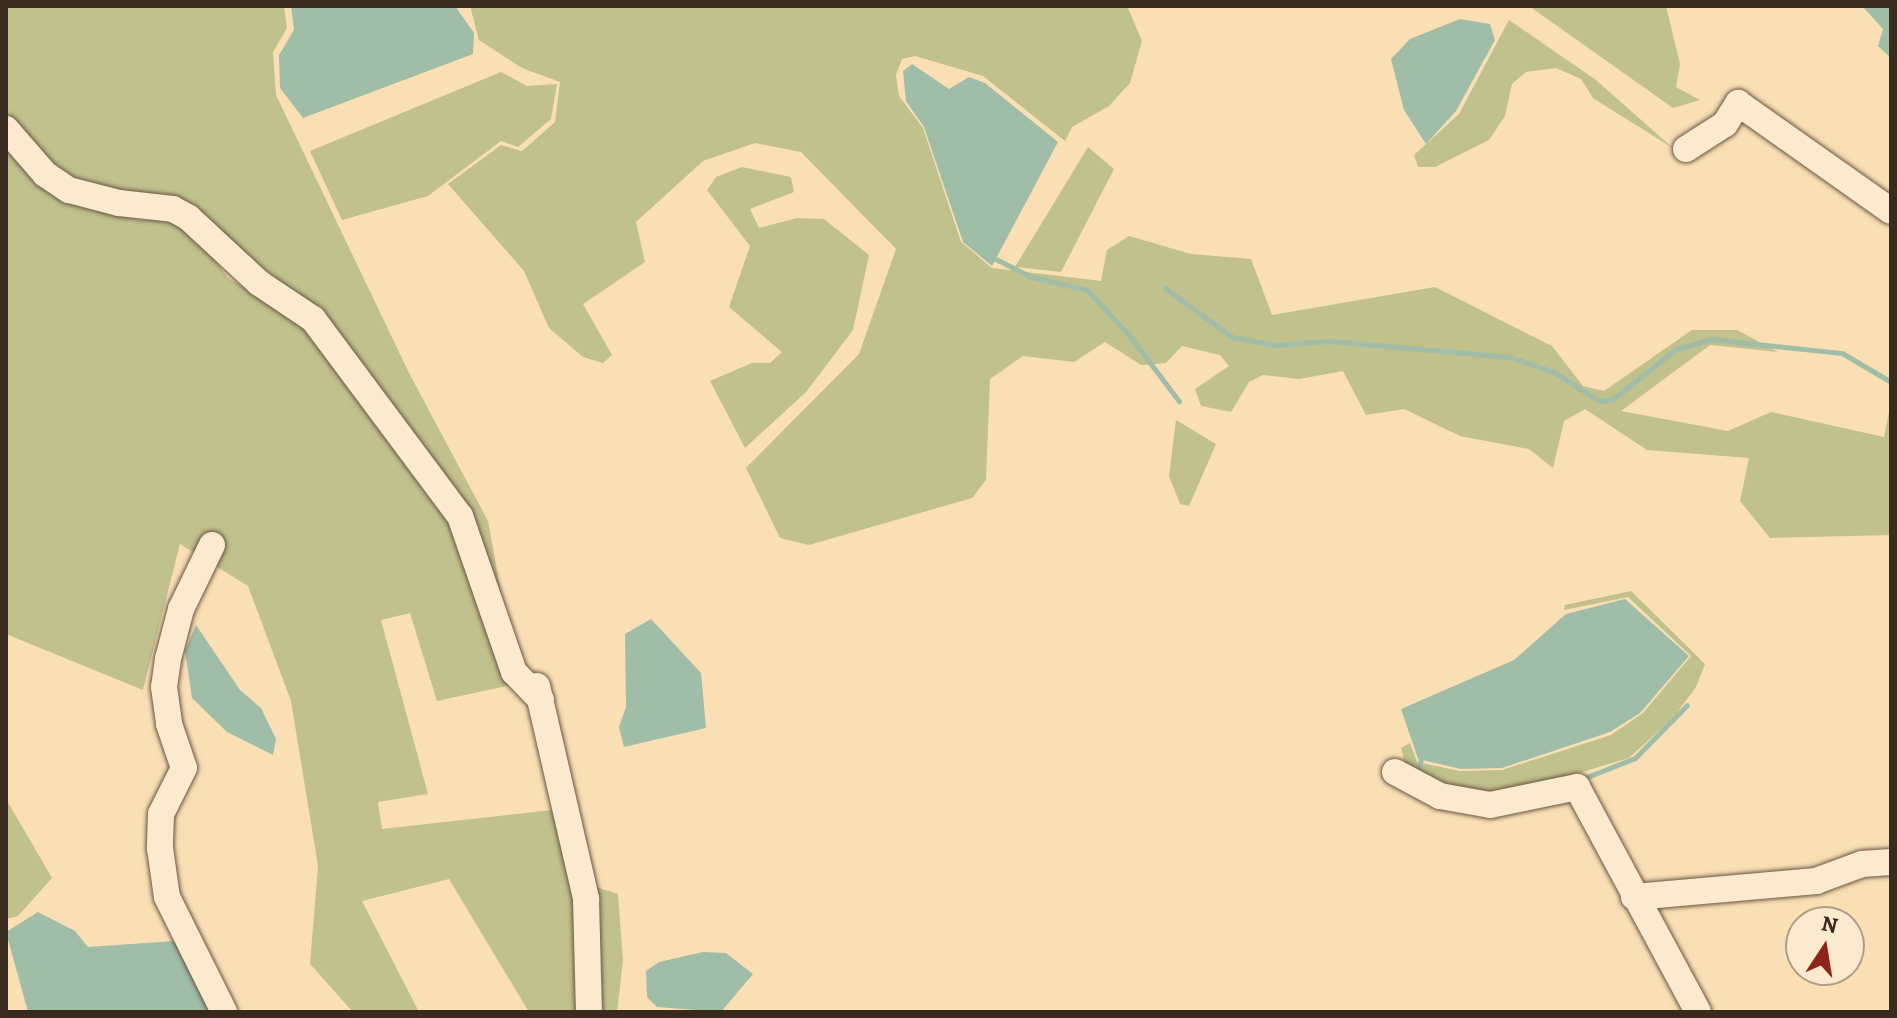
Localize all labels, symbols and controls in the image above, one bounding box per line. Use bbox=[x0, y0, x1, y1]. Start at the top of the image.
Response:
north arrow bbox=[1785, 906, 1865, 986]
text: N bbox=[1819, 908, 1841, 941]

